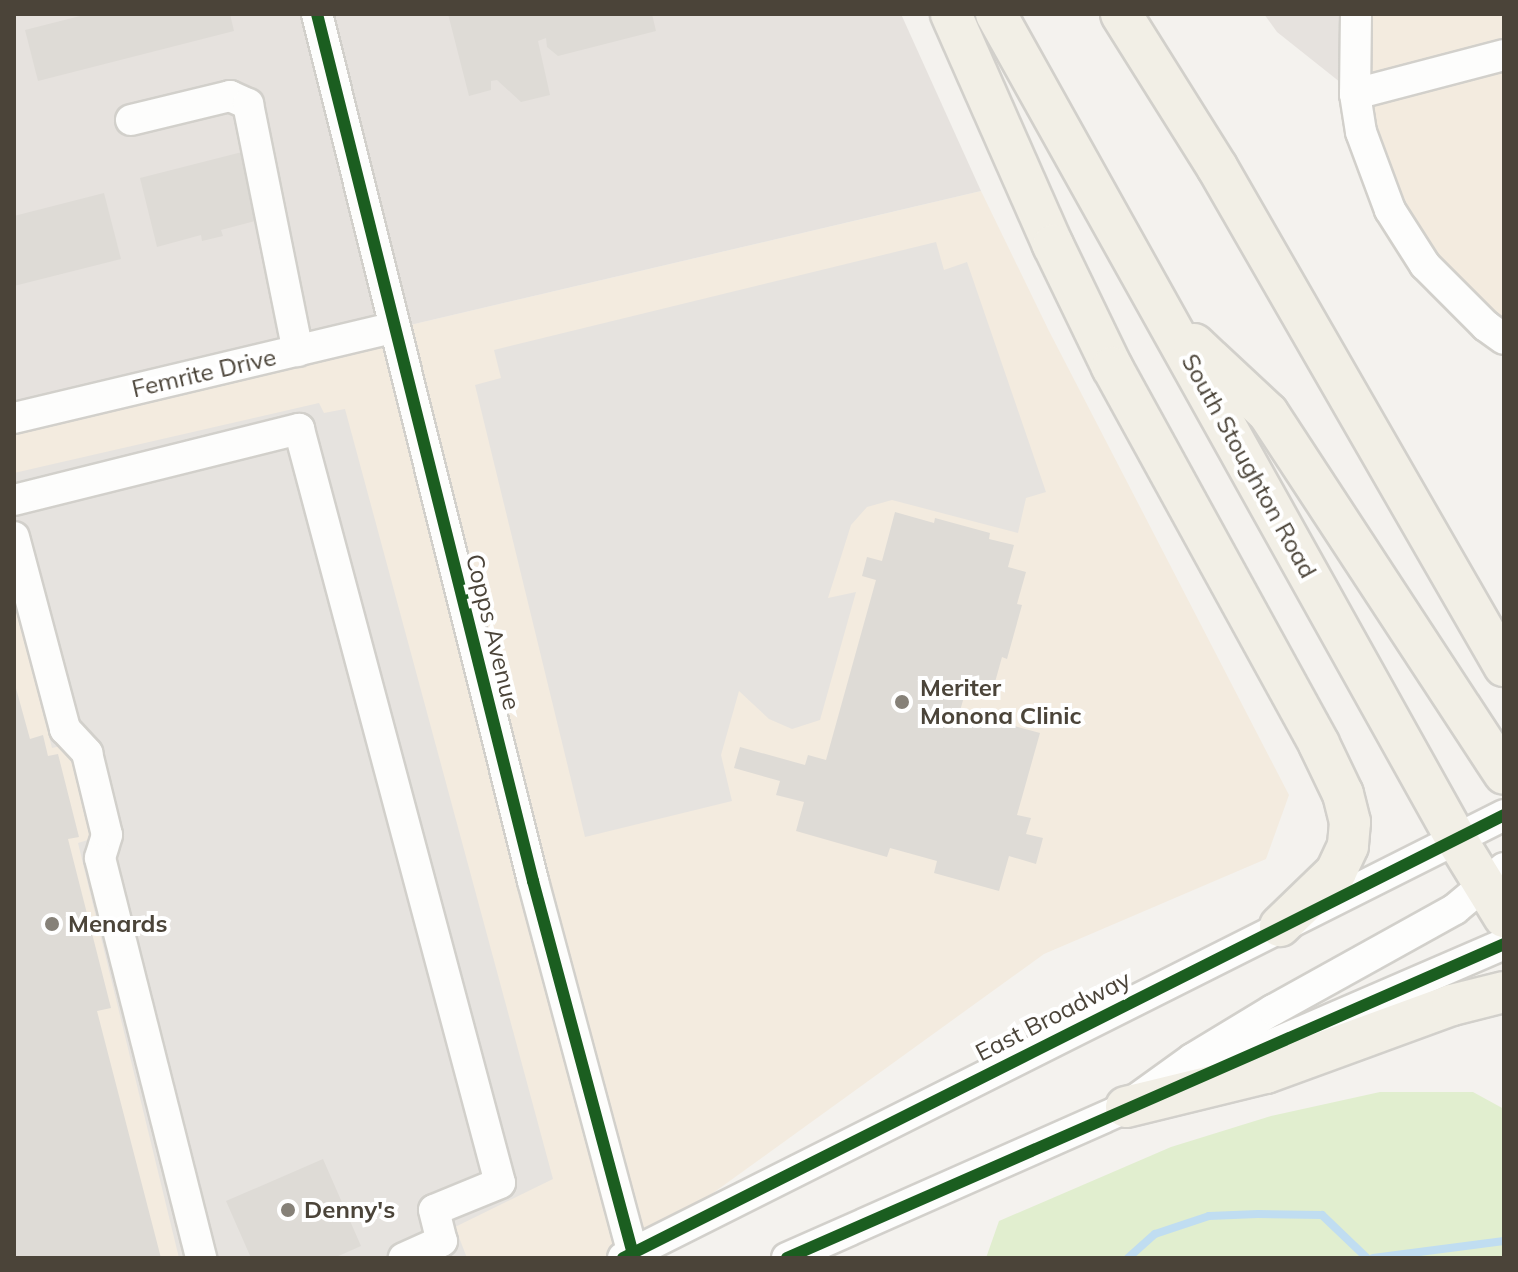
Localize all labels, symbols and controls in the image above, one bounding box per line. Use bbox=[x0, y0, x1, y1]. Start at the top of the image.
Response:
street label: Femrite Drive bbox=[129, 342, 279, 404]
street label: South Stoughton Road bbox=[1175, 349, 1323, 583]
street label: Copps Avenue bbox=[460, 551, 526, 713]
place label: Meriter Monona Clinic bbox=[920, 674, 1081, 730]
marker: Meriter Monona Clinic bbox=[891, 691, 913, 713]
place label: Menards bbox=[68, 910, 168, 938]
marker: Menards bbox=[43, 915, 61, 933]
street label: East Broadway bbox=[971, 965, 1135, 1067]
place label: Denny's bbox=[304, 1196, 395, 1224]
marker: Denny's bbox=[279, 1201, 297, 1219]

